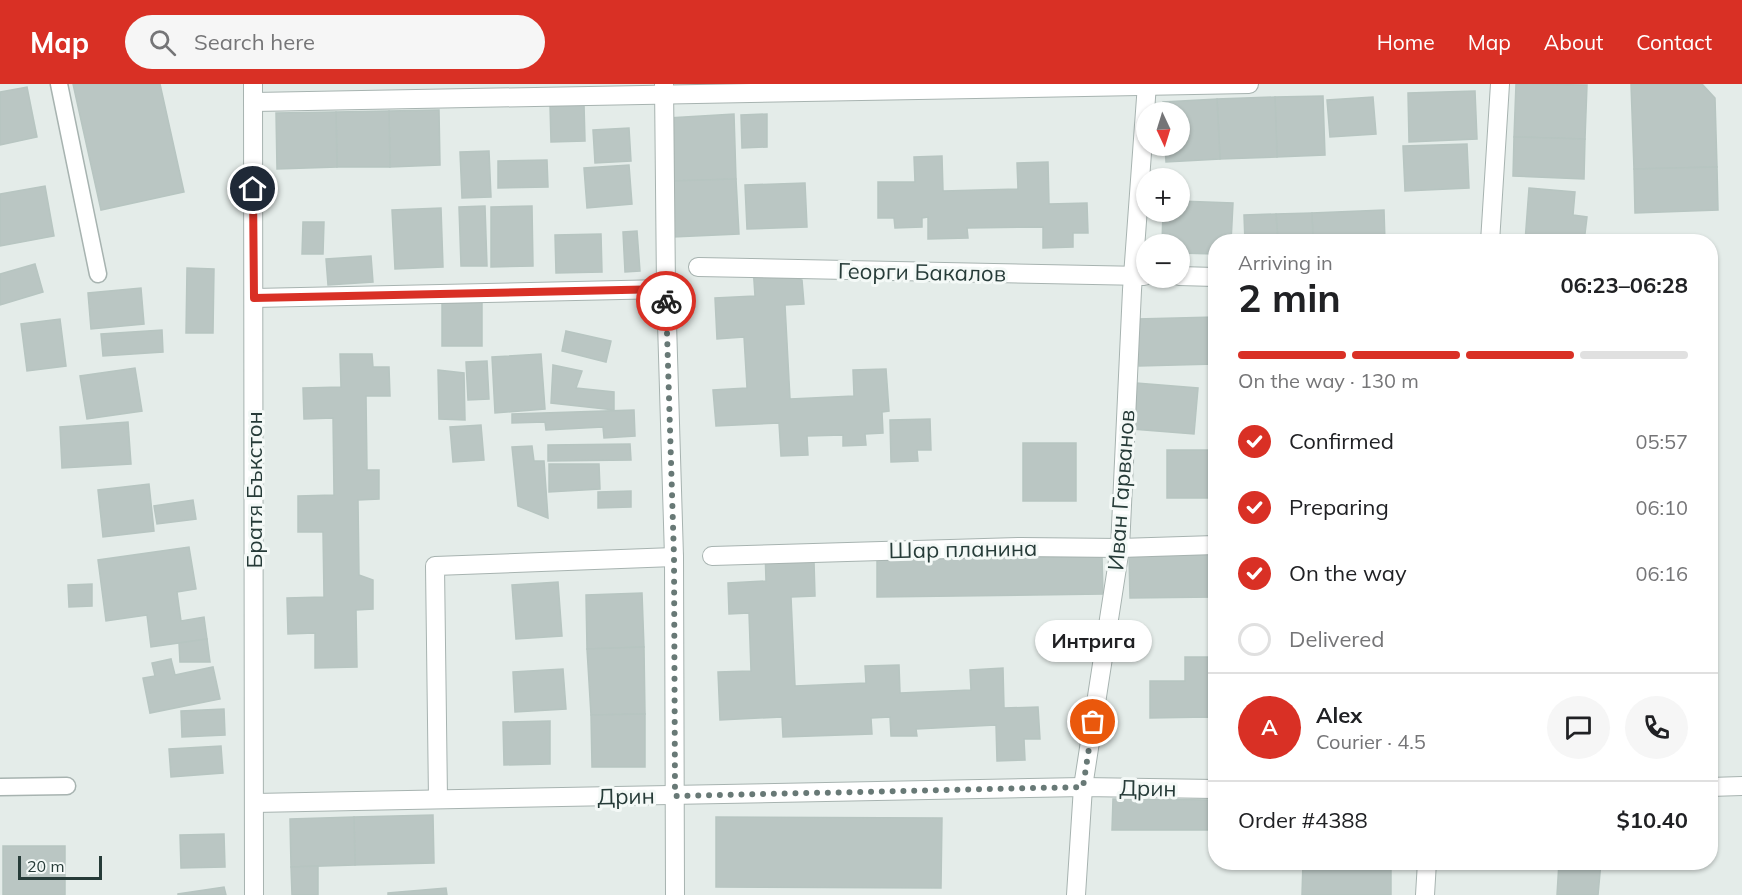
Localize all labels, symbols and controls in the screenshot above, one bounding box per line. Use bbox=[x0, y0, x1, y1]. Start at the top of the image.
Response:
search box bbox=[125, 15, 545, 69]
text: Map bbox=[30, 25, 89, 60]
icon: search bbox=[146, 26, 179, 59]
text: Search here bbox=[194, 28, 315, 56]
text: Home bbox=[1377, 29, 1435, 55]
text: Map bbox=[1468, 29, 1511, 55]
text: About bbox=[1544, 29, 1603, 55]
text: Contact bbox=[1636, 29, 1712, 55]
north arrow bbox=[1136, 102, 1190, 156]
map controls bbox=[1136, 102, 1190, 288]
pin bbox=[227, 163, 278, 214]
button: + bbox=[1136, 168, 1190, 222]
icon: home bbox=[236, 172, 269, 205]
button: − bbox=[1136, 234, 1190, 288]
text: Arriving in bbox=[1238, 250, 1333, 275]
street label: Георги Бакалов bbox=[838, 257, 1006, 287]
courier bbox=[636, 271, 696, 331]
text: 06:23–06:28 bbox=[1560, 271, 1688, 299]
text: 2 min bbox=[1238, 273, 1341, 322]
icon: bike bbox=[650, 285, 683, 318]
text: On the way · 130 m bbox=[1238, 368, 1419, 393]
street label: Иван Гарванов bbox=[1101, 409, 1141, 571]
street label: Братя Бъкстон bbox=[240, 411, 268, 569]
icon: check bbox=[1238, 425, 1271, 458]
text: Confirmed bbox=[1289, 427, 1394, 455]
text: 05:57 bbox=[1635, 429, 1688, 454]
icon: check bbox=[1238, 491, 1271, 524]
text: Preparing bbox=[1289, 493, 1389, 521]
text: 06:10 bbox=[1635, 495, 1688, 520]
street label: Шар планина bbox=[888, 534, 1038, 564]
icon: check bbox=[1238, 557, 1271, 590]
text: On the way bbox=[1289, 559, 1407, 587]
text: 06:16 bbox=[1635, 561, 1688, 586]
callout: Интрига bbox=[1034, 620, 1152, 662]
text: Delivered bbox=[1289, 625, 1384, 653]
text: Интрига bbox=[1051, 628, 1136, 653]
pin bbox=[1067, 696, 1118, 747]
button: chat bbox=[1547, 696, 1610, 759]
button: phone bbox=[1625, 696, 1688, 759]
text: Alex bbox=[1316, 701, 1362, 729]
icon: bag bbox=[1076, 705, 1109, 738]
text: A bbox=[1261, 713, 1278, 741]
text: Courier · 4.5 bbox=[1316, 729, 1426, 754]
street label: Дрин bbox=[1119, 774, 1177, 802]
street label: Дрин bbox=[597, 782, 655, 810]
text: Order #4388 bbox=[1238, 806, 1368, 834]
text: $10.40 bbox=[1617, 806, 1688, 834]
scale bar bbox=[18, 853, 102, 880]
text: 20 m bbox=[27, 856, 64, 876]

